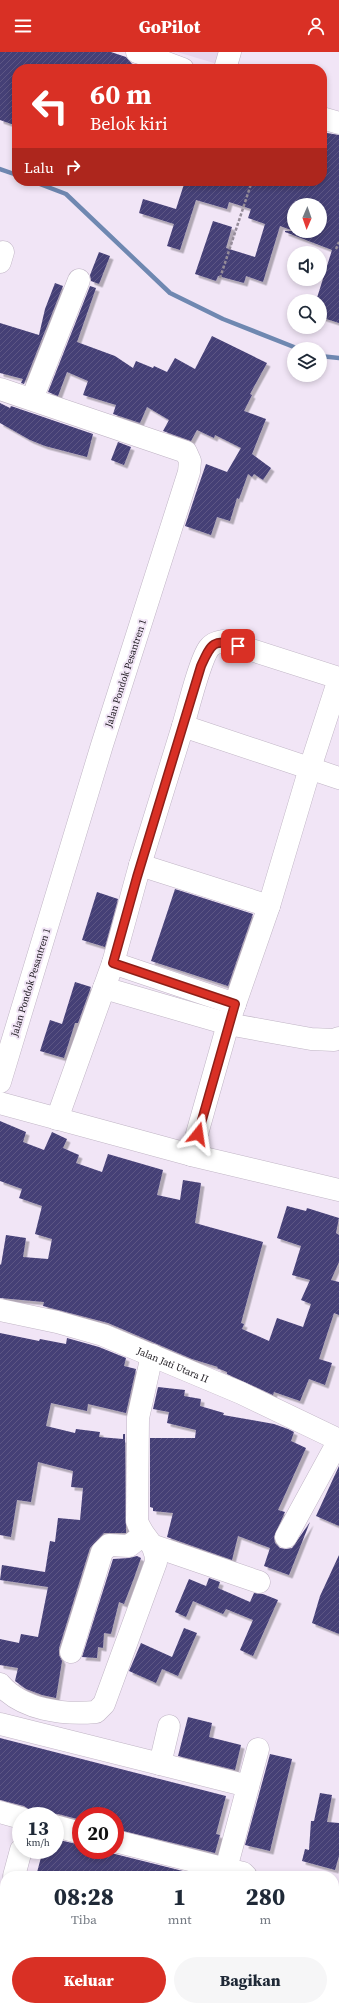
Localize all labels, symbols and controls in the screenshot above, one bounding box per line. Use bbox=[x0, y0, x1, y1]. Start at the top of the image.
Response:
text: GoPilot bbox=[139, 14, 200, 39]
icon: menu bbox=[12, 15, 34, 37]
icon: person bbox=[305, 15, 327, 37]
text: 60 m bbox=[90, 75, 152, 113]
icon: left bbox=[24, 80, 76, 132]
text: Belok kiri bbox=[90, 111, 168, 136]
icon: right bbox=[62, 156, 84, 178]
text: Lalu bbox=[24, 157, 54, 178]
north arrow bbox=[287, 198, 327, 238]
map controls bbox=[287, 198, 327, 382]
button: sound bbox=[287, 246, 327, 286]
button: search bbox=[287, 294, 327, 334]
button: layers bbox=[287, 342, 327, 382]
street label: Jalan Pondok Pesantren 1 bbox=[102, 617, 149, 730]
pin bbox=[221, 629, 255, 663]
icon: arrive bbox=[227, 635, 249, 657]
street label: Jalan Pondok Pesantren 1 bbox=[7, 926, 53, 1039]
position arrow bbox=[177, 1113, 219, 1155]
street label: Jalan Jati Utara II bbox=[134, 1344, 211, 1386]
speed limit sign: 20 bbox=[72, 1807, 124, 1859]
text: 13 bbox=[27, 1814, 49, 1842]
text: km/h bbox=[26, 1836, 50, 1849]
text: 08:28 bbox=[54, 1880, 114, 1913]
text: 1 bbox=[173, 1880, 186, 1913]
text: 280 bbox=[245, 1880, 285, 1913]
text: Tiba bbox=[71, 1911, 97, 1928]
text: mnt bbox=[168, 1911, 192, 1928]
text: m bbox=[259, 1911, 271, 1928]
button: Keluar bbox=[12, 1957, 166, 2003]
button: Bagikan bbox=[174, 1957, 327, 2003]

